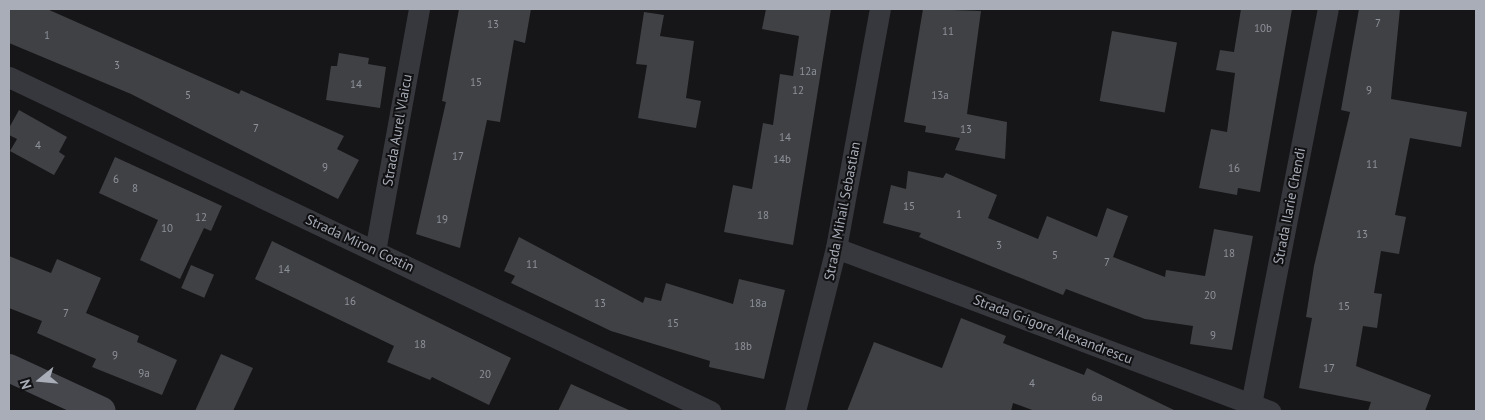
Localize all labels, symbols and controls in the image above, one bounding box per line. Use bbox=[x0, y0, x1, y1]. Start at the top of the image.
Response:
house number: 7 bbox=[1375, 16, 1381, 30]
house number: 13 bbox=[487, 17, 499, 31]
house number: 10b bbox=[1254, 21, 1272, 35]
house number: 11 bbox=[942, 24, 954, 38]
house number: 1 bbox=[44, 28, 50, 42]
house number: 3 bbox=[114, 58, 120, 72]
house number: 12a bbox=[799, 64, 817, 78]
street label: Strada Aurel Vlaicu bbox=[379, 72, 415, 188]
house number: 15 bbox=[470, 75, 482, 89]
house number: 14 bbox=[350, 77, 362, 91]
house number: 12 bbox=[792, 83, 804, 97]
house number: 9 bbox=[1366, 83, 1372, 97]
house number: 5 bbox=[185, 88, 191, 102]
house number: 13a bbox=[931, 88, 949, 102]
house number: 7 bbox=[253, 121, 259, 135]
house number: 13 bbox=[960, 122, 972, 136]
house number: 14 bbox=[779, 130, 791, 144]
house number: 4 bbox=[35, 138, 41, 152]
street label: Strada Mihail Sebastian bbox=[820, 140, 864, 282]
street label: Strada Ilarie Chendi bbox=[1269, 146, 1309, 266]
house number: 17 bbox=[452, 149, 464, 163]
house number: 14b bbox=[773, 152, 791, 166]
house number: 11 bbox=[1366, 157, 1378, 171]
house number: 9 bbox=[322, 160, 328, 174]
house number: 16 bbox=[1228, 161, 1240, 175]
house number: 6 bbox=[113, 172, 119, 186]
house number: 8 bbox=[132, 181, 138, 195]
house number: 15 bbox=[903, 199, 915, 213]
house number: 1 bbox=[956, 207, 962, 221]
house number: 18 bbox=[757, 208, 769, 222]
house number: 12 bbox=[195, 210, 207, 224]
street label: Strada Miron Costin bbox=[303, 211, 417, 275]
house number: 19 bbox=[436, 212, 448, 226]
house number: 10 bbox=[161, 221, 173, 235]
house number: 13 bbox=[1356, 227, 1368, 241]
house number: 3 bbox=[996, 238, 1002, 252]
house number: 18 bbox=[1223, 246, 1235, 260]
house number: 5 bbox=[1052, 248, 1058, 262]
house number: 7 bbox=[1104, 255, 1110, 269]
house number: 11 bbox=[526, 257, 538, 271]
house number: 14 bbox=[278, 262, 290, 276]
house number: 20 bbox=[1204, 288, 1216, 302]
street label: Strada Grigore Alexandrescu bbox=[971, 291, 1135, 367]
house number: 16 bbox=[344, 294, 356, 308]
house number: 13 bbox=[594, 296, 606, 310]
house number: 18a bbox=[749, 296, 767, 310]
house number: 15 bbox=[1338, 299, 1350, 313]
house number: 7 bbox=[63, 306, 69, 320]
house number: 15 bbox=[667, 316, 679, 330]
house number: 9 bbox=[1210, 328, 1216, 342]
house number: 18 bbox=[414, 337, 426, 351]
house number: 18b bbox=[734, 339, 752, 353]
house number: 9 bbox=[112, 348, 118, 362]
north arrow bbox=[15, 355, 65, 405]
house number: 17 bbox=[1323, 361, 1335, 375]
house number: 9a bbox=[138, 366, 150, 380]
house number: 20 bbox=[479, 367, 491, 381]
house number: 4 bbox=[1029, 376, 1035, 390]
text: N bbox=[16, 377, 36, 391]
house number: 6a bbox=[1091, 390, 1103, 404]

